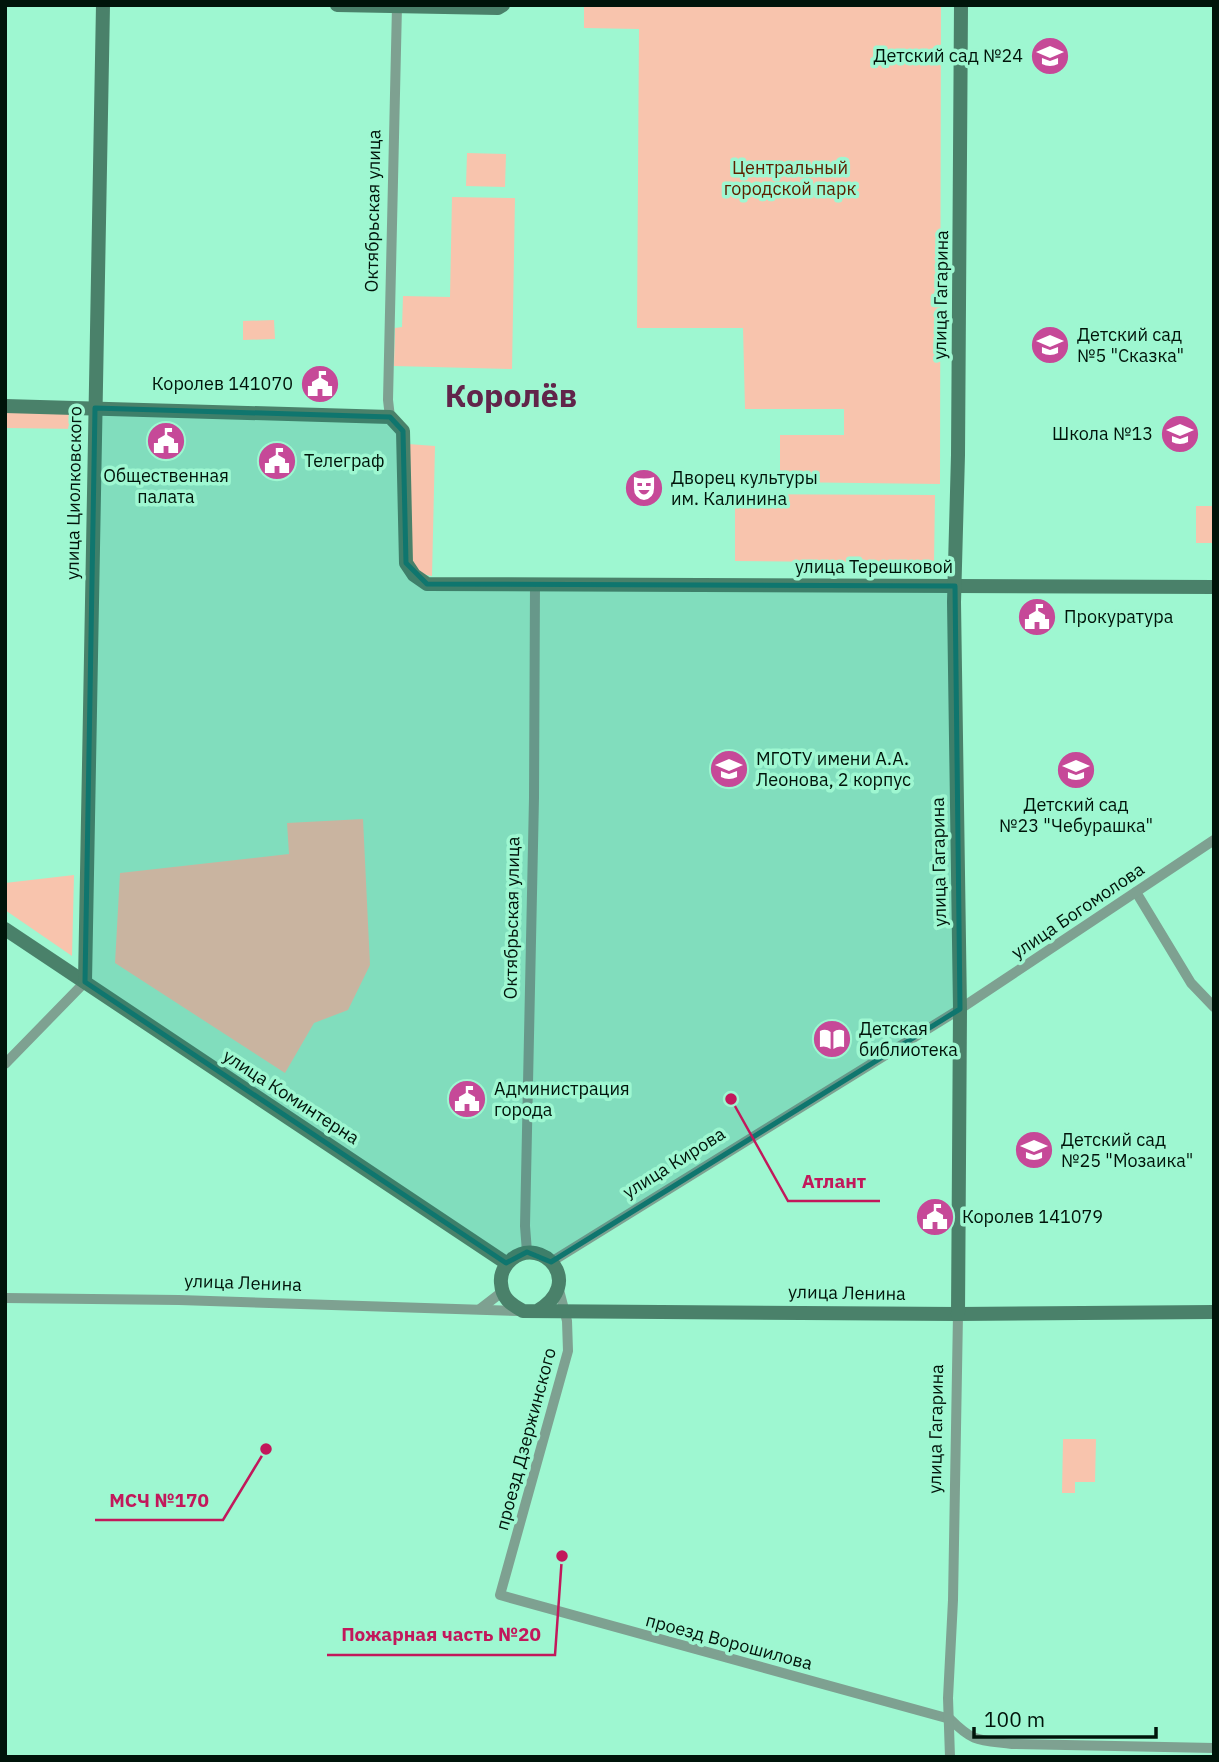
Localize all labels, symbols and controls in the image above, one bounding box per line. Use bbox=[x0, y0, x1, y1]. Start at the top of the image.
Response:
school or university icon: Детский сад №24 bbox=[1029, 35, 1071, 77]
place label: Детский сад №24 bbox=[874, 44, 1023, 67]
street label: Октябрьская улица bbox=[360, 129, 385, 293]
park label: Центральный городской парк bbox=[724, 156, 856, 200]
street label: улица Гагарина bbox=[928, 230, 953, 360]
place label: Детский сад №5 "Сказка" bbox=[1077, 323, 1184, 367]
school or university icon: Детский сад №5 "Сказка" bbox=[1029, 324, 1071, 366]
public building icon: Королев 141070 bbox=[299, 363, 341, 405]
place label: Королев 141070 bbox=[152, 372, 293, 395]
district label: Королёв bbox=[445, 374, 577, 416]
street label: улица Циолковского bbox=[60, 406, 87, 580]
school or university icon: Школа №13 bbox=[1159, 413, 1201, 455]
public building icon: Общественная палата bbox=[145, 420, 187, 462]
place label: Школа №13 bbox=[1052, 422, 1153, 445]
public building icon: Телеграф bbox=[256, 440, 298, 482]
place label: Телеграф bbox=[304, 449, 384, 472]
place label: Общественная палата bbox=[103, 464, 229, 508]
place label: Дворец культуры им. Калинина bbox=[671, 466, 818, 510]
theatre icon: Дворец культуры им. Калинина bbox=[623, 467, 665, 509]
street label: улица Терешковой bbox=[795, 555, 953, 578]
public building icon: Прокуратура bbox=[1016, 596, 1058, 638]
place label: Прокуратура bbox=[1064, 605, 1174, 628]
place label: МГОТУ имени А.А. Леонова, 2 корпус bbox=[756, 747, 911, 791]
school or university icon: МГОТУ имени А.А. Леонова, 2 корпус bbox=[708, 748, 750, 790]
school or university icon: Детский сад №23 "Чебурашка" bbox=[1055, 749, 1097, 791]
place label: Детский сад №23 "Чебурашка" bbox=[999, 793, 1153, 837]
street label: улица Гагарина bbox=[926, 797, 951, 927]
street label: Октябрьская улица bbox=[499, 836, 524, 1000]
street label: улица Богомолова bbox=[1007, 857, 1149, 964]
place label: Детская библиотека bbox=[859, 1017, 958, 1061]
library icon: Детская библиотека bbox=[811, 1018, 853, 1060]
street label: улица Коминтерна bbox=[219, 1044, 364, 1149]
place label: Администрация города bbox=[494, 1077, 630, 1121]
public building icon: Администрация города bbox=[446, 1078, 488, 1120]
street label: улица Кирова bbox=[618, 1122, 730, 1203]
place label: Детский сад №25 "Мозаика" bbox=[1061, 1128, 1193, 1172]
school or university icon: Детский сад №25 "Мозаика" bbox=[1013, 1129, 1055, 1171]
callout: Атлант bbox=[788, 1161, 880, 1201]
text: Атлант bbox=[802, 1169, 866, 1193]
public building icon: Королев 141079 bbox=[914, 1196, 956, 1238]
place label: Королев 141079 bbox=[962, 1205, 1103, 1228]
street label: улица Ленина bbox=[184, 1269, 303, 1296]
street label: улица Ленина bbox=[788, 1280, 906, 1305]
street label: проезд Дзержинского bbox=[490, 1345, 561, 1533]
street label: улица Гагарина bbox=[923, 1364, 948, 1494]
callout: МСЧ №170 bbox=[95, 1480, 223, 1520]
text: МСЧ №170 bbox=[109, 1488, 209, 1512]
street label: проезд Ворошилова bbox=[643, 1608, 815, 1675]
callout: Пожарная часть №20 bbox=[327, 1615, 555, 1655]
text: Пожарная часть №20 bbox=[341, 1622, 541, 1646]
scale bar bbox=[974, 1696, 1156, 1740]
text: 100 m bbox=[984, 1705, 1045, 1733]

